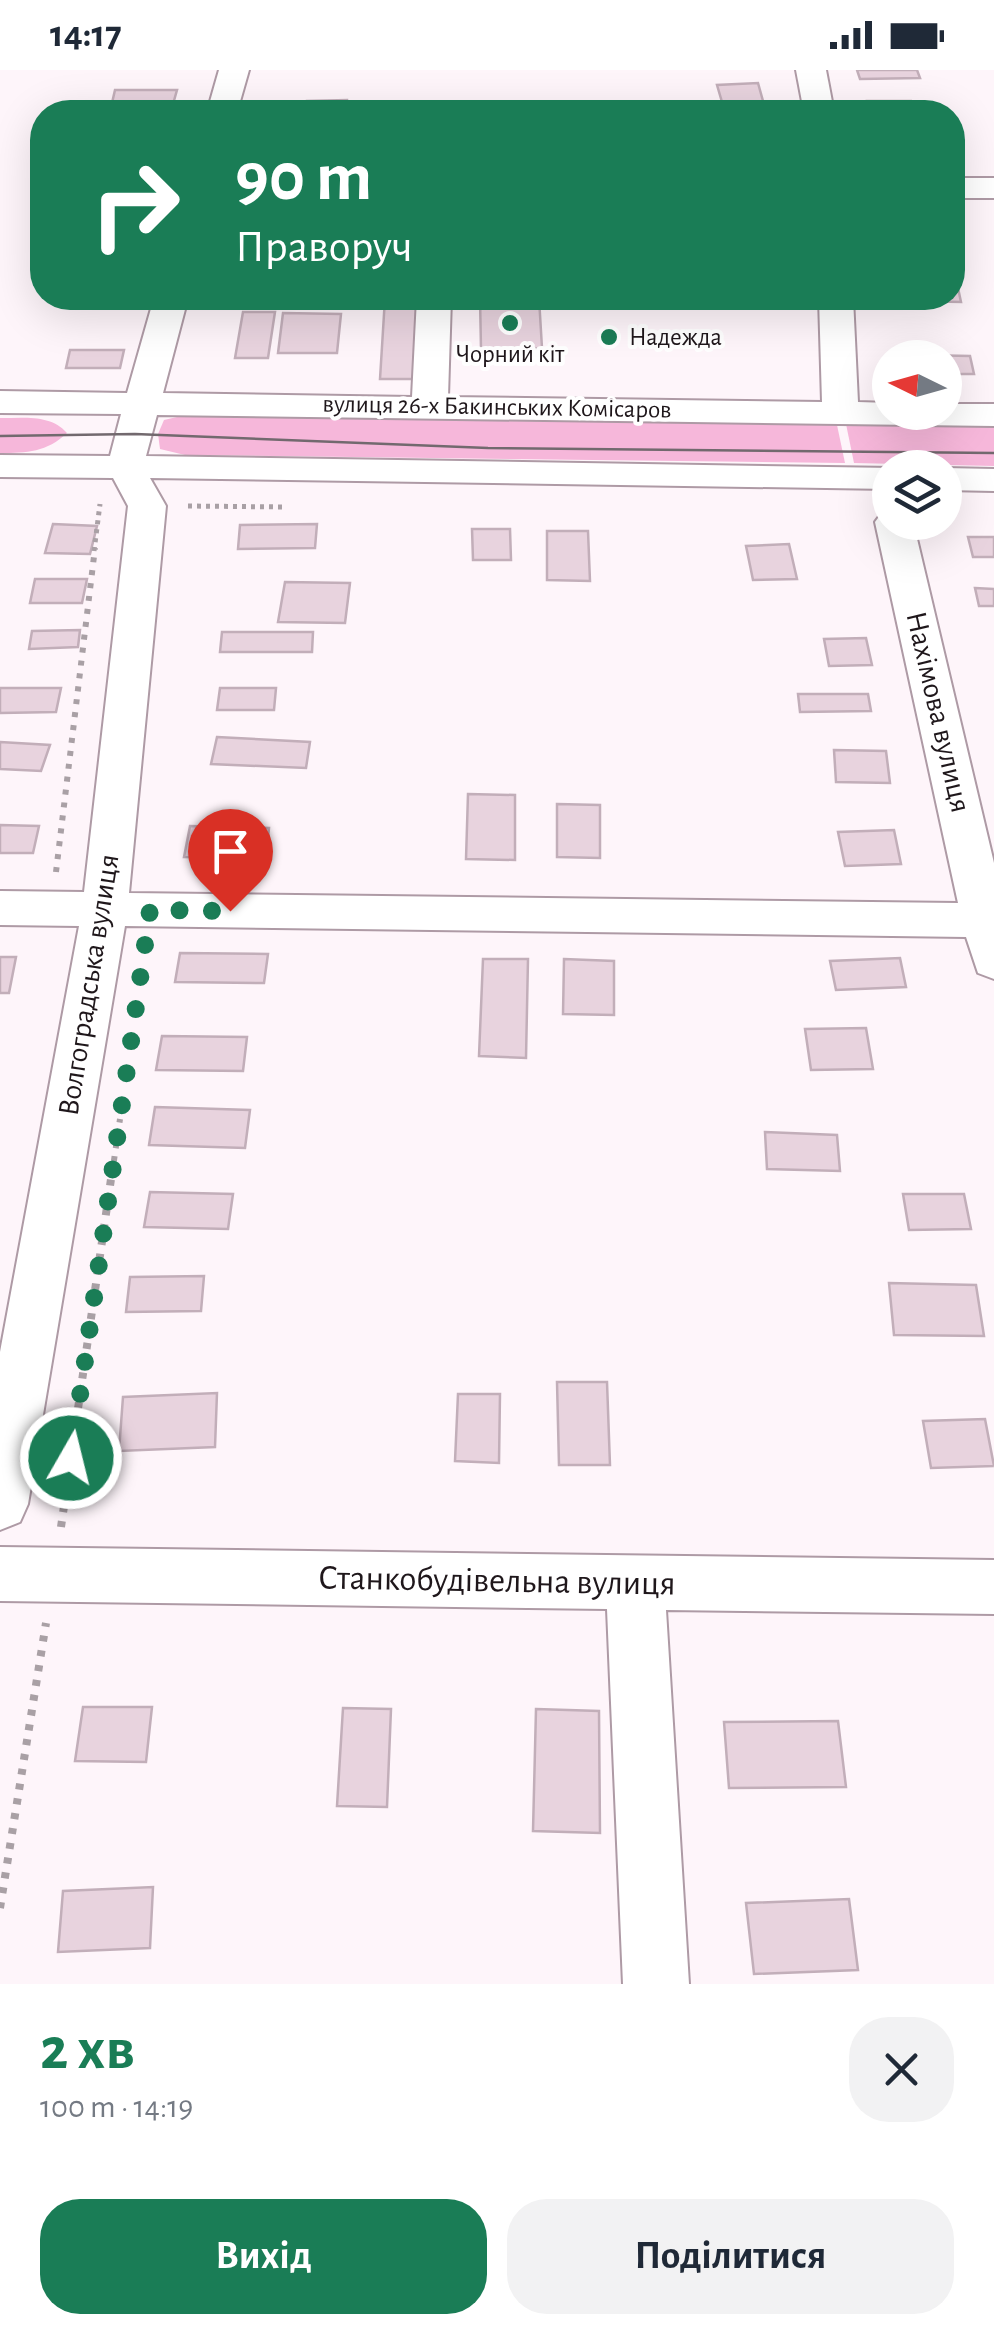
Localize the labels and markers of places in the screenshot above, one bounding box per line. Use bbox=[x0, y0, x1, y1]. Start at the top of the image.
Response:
marker: Чорний кіт bbox=[499, 312, 521, 334]
place label: Надежда bbox=[629, 325, 722, 350]
marker: Надежда bbox=[598, 326, 620, 348]
place label: Чорний кіт bbox=[456, 342, 565, 367]
pin bbox=[188, 809, 273, 912]

